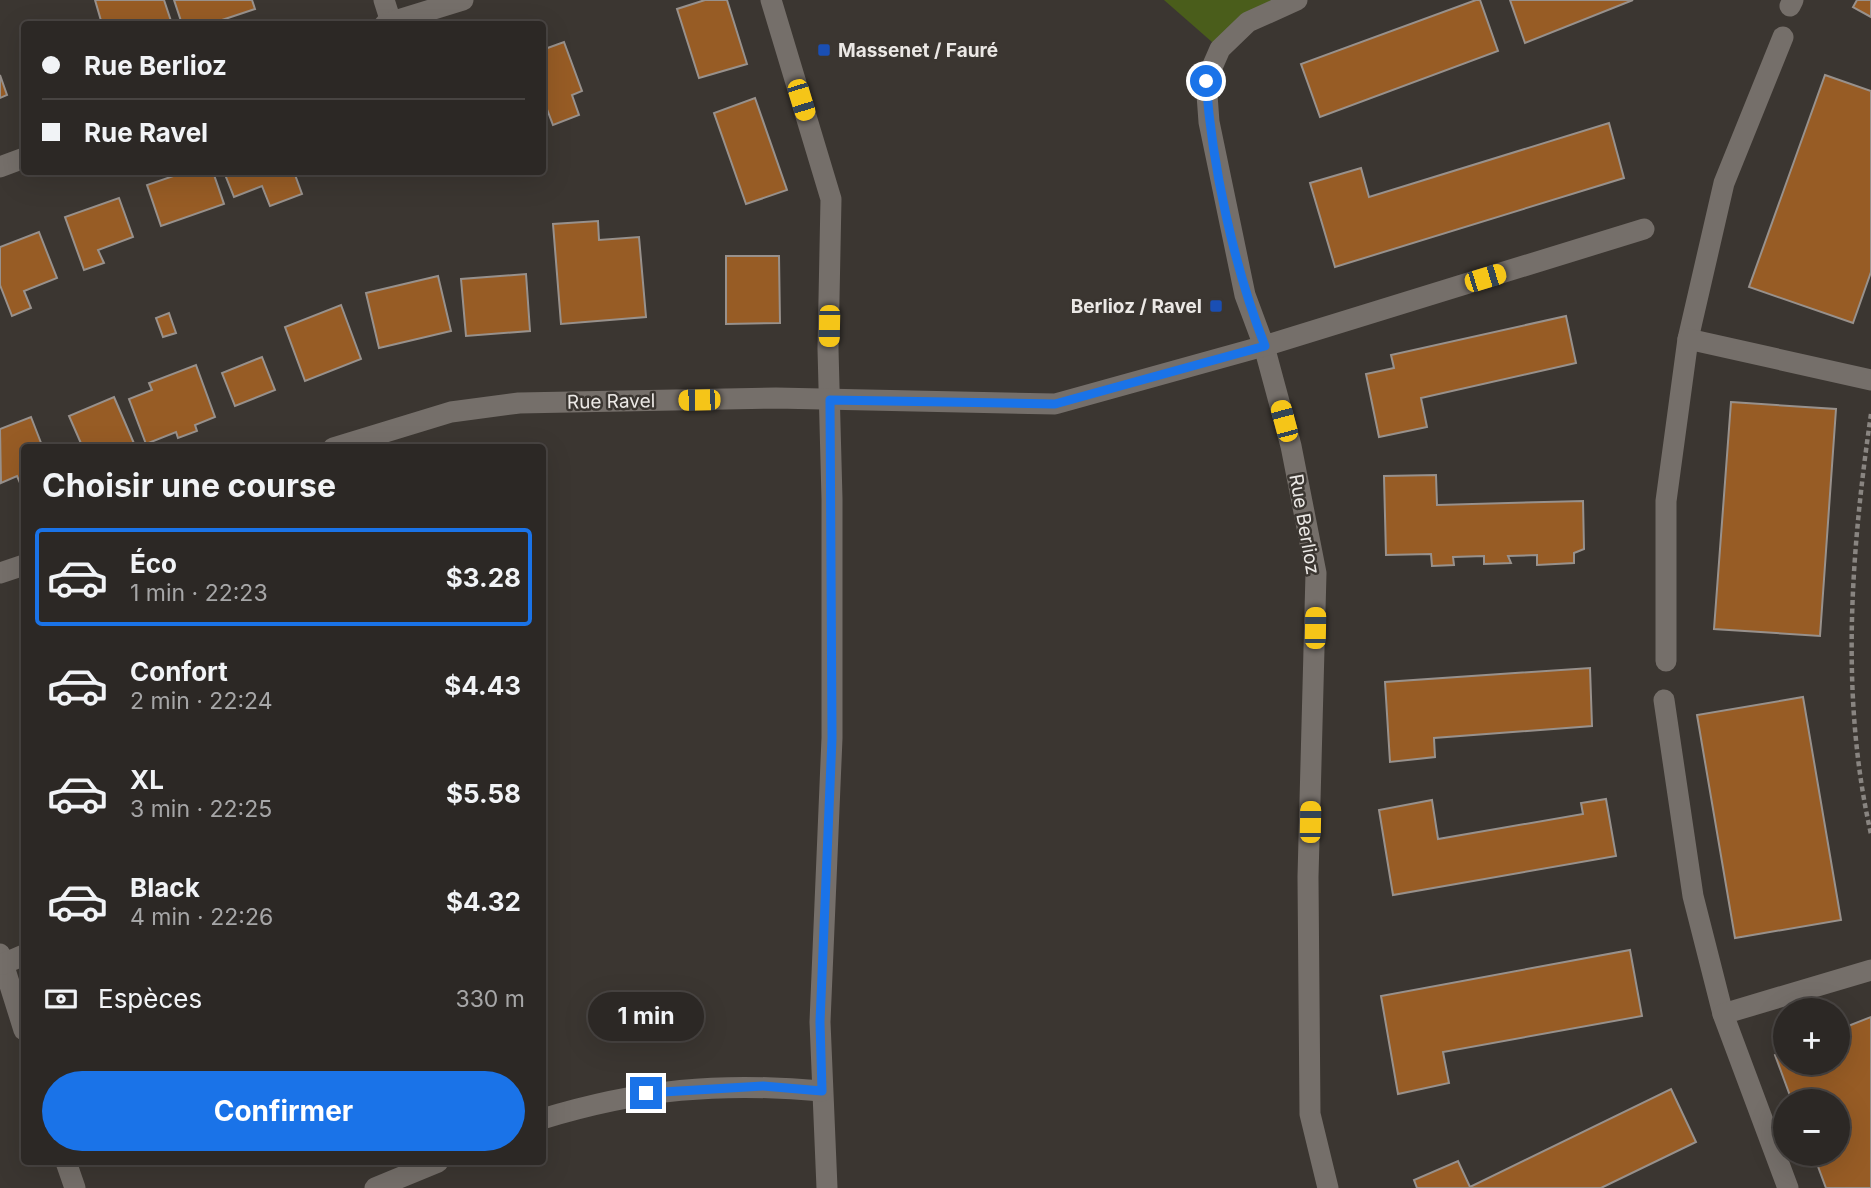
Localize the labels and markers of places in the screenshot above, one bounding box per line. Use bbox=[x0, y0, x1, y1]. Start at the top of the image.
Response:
place label: Massenet / Fauré bbox=[838, 39, 998, 62]
marker: Massenet / Fauré bbox=[816, 42, 832, 58]
place label: Berlioz / Ravel bbox=[1071, 295, 1202, 318]
marker: Berlioz / Ravel bbox=[1208, 298, 1224, 314]

